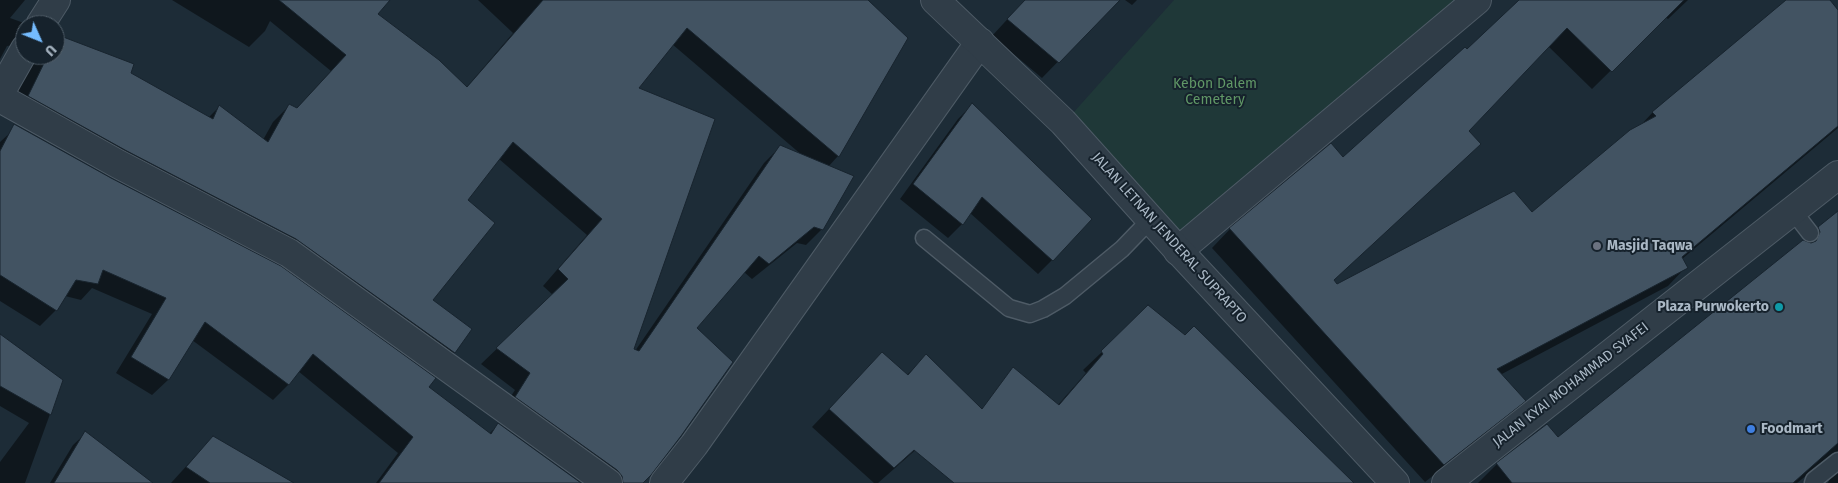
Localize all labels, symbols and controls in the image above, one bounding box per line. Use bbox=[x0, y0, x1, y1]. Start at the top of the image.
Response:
north arrow bbox=[15, 15, 65, 65]
text: U bbox=[41, 41, 60, 59]
park label: Kebon Dalem Cemetery bbox=[1173, 76, 1257, 108]
street label: JALAN LETNAN JENDERAL SUPRAPTO bbox=[1088, 149, 1250, 327]
place label: Masjid Taqwa bbox=[1607, 238, 1693, 254]
marker: Masjid Taqwa bbox=[1591, 240, 1603, 252]
place label: Plaza Purwokerto bbox=[1657, 299, 1769, 315]
marker: Plaza Purwokerto bbox=[1773, 301, 1785, 313]
street label: JALAN KYAI MOHAMMAD SYAFEI bbox=[1490, 319, 1652, 451]
place label: Foodmart bbox=[1761, 421, 1823, 437]
marker: Foodmart bbox=[1745, 423, 1757, 435]

